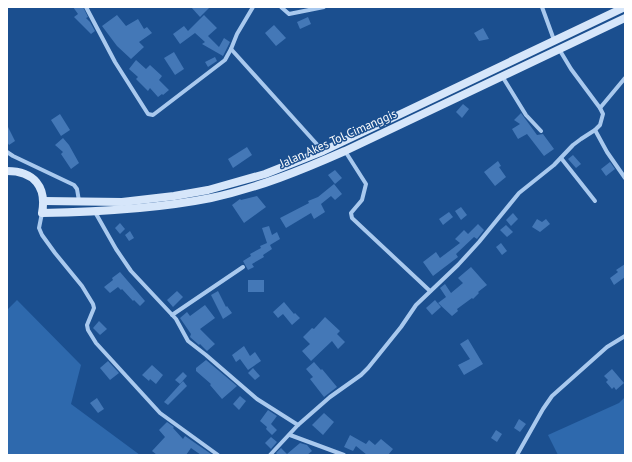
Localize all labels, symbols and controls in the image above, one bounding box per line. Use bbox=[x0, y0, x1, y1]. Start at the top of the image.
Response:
street label: Jalan Akes Tol Cimanggis bbox=[276, 105, 399, 171]

